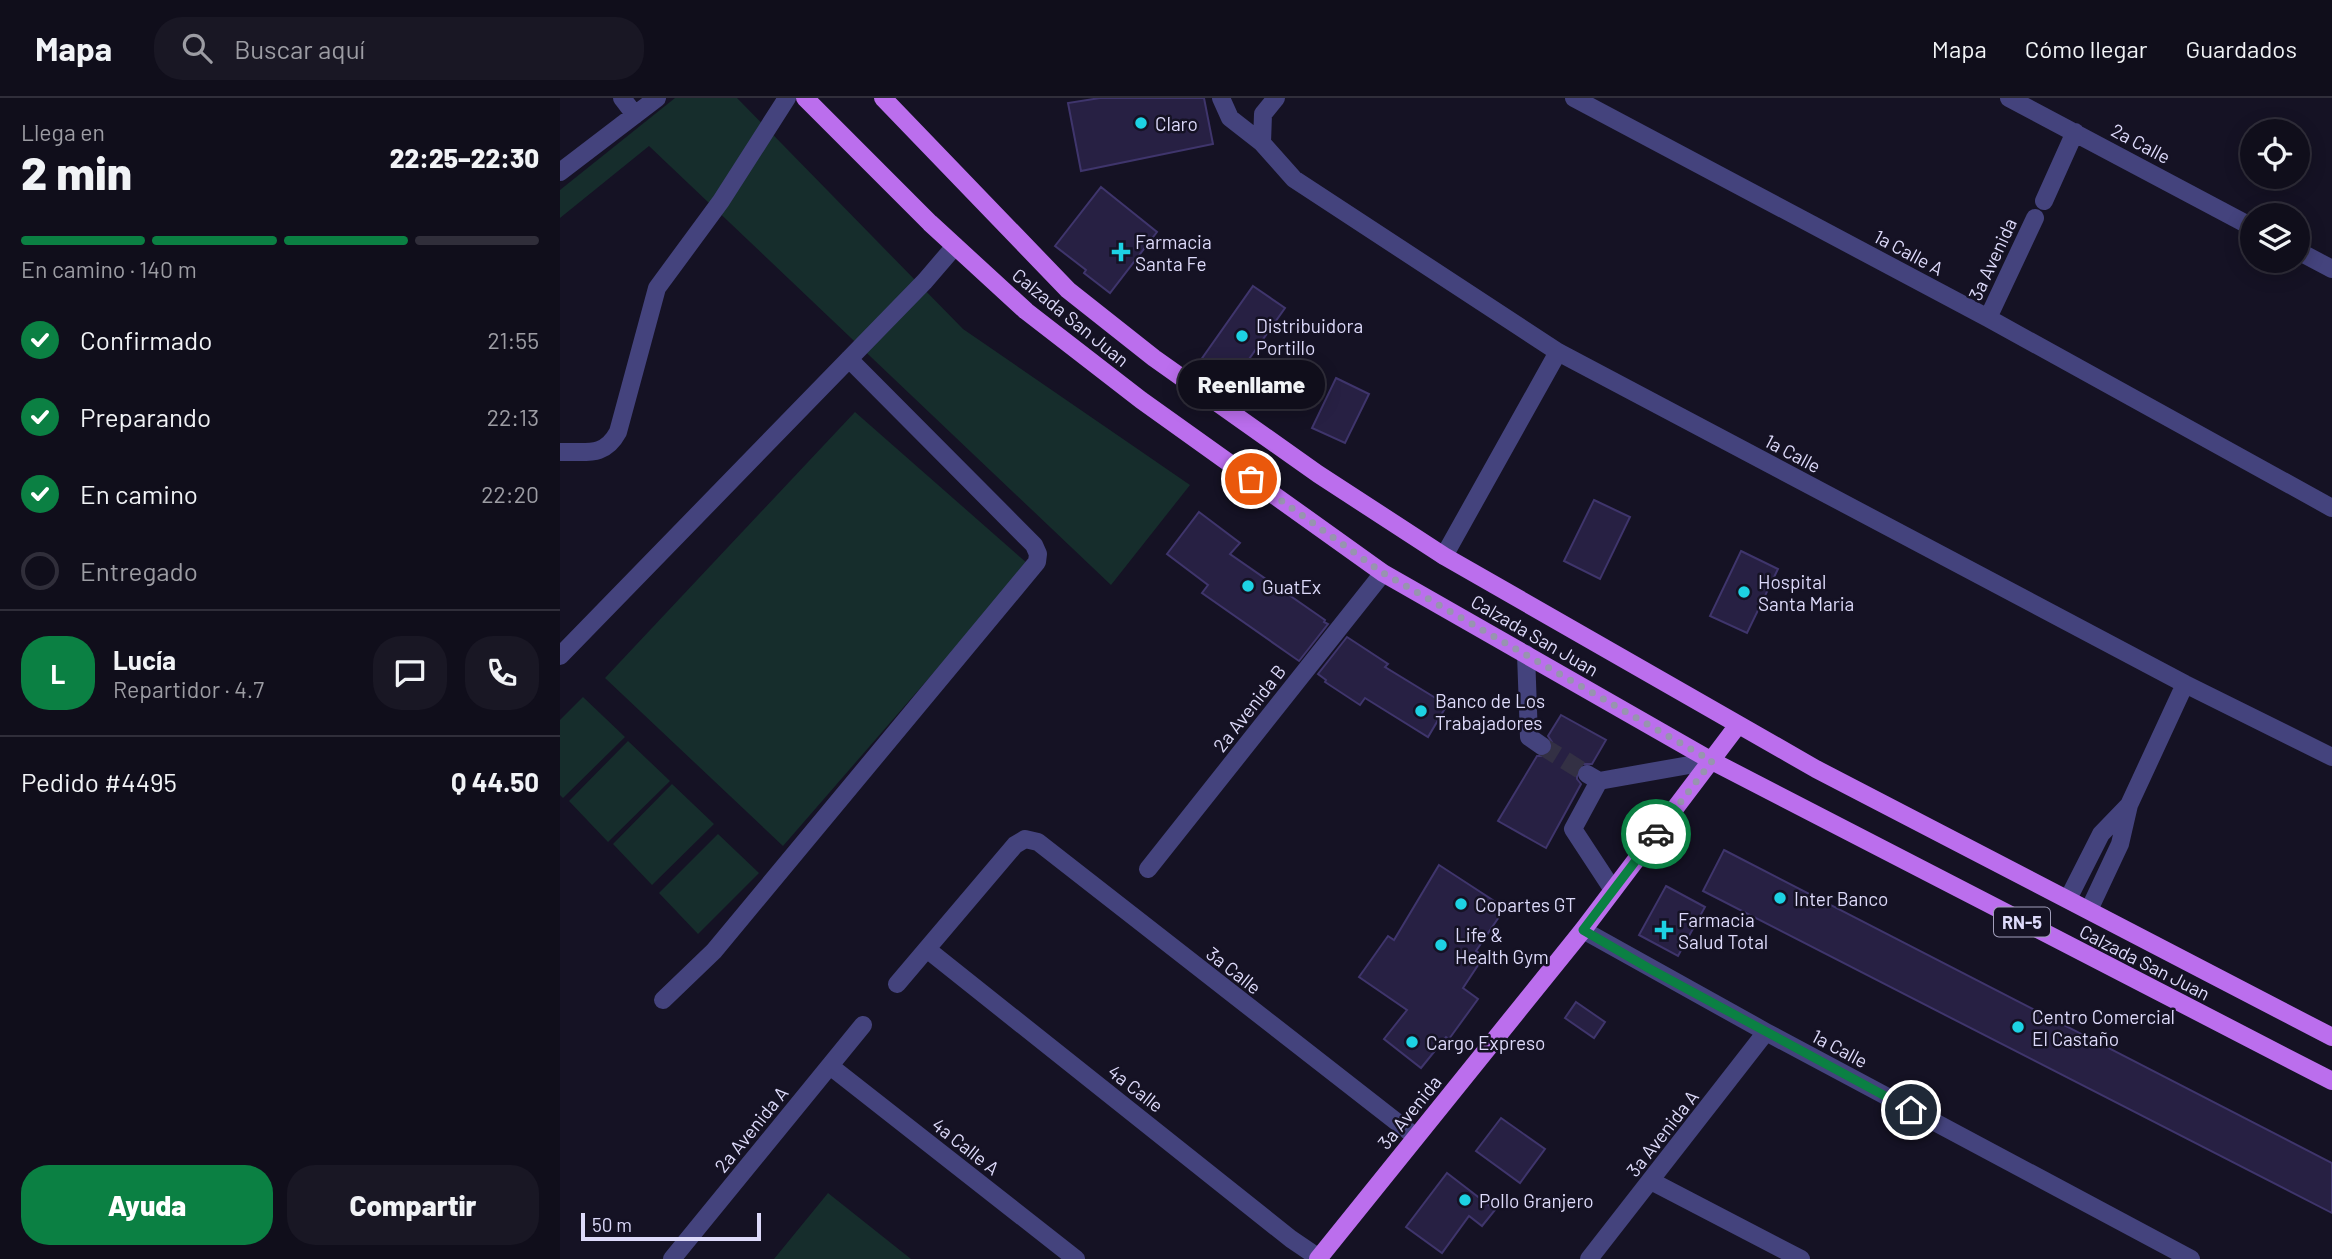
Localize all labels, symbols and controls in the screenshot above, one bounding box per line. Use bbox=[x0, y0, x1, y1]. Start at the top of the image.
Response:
search box bbox=[154, 17, 644, 80]
text: Mapa bbox=[35, 28, 112, 68]
icon: search bbox=[178, 29, 216, 67]
text: Buscar aquí bbox=[234, 33, 365, 64]
text: Mapa bbox=[1932, 34, 1987, 63]
text: Cómo llegar bbox=[2025, 34, 2147, 63]
text: Guardados bbox=[2185, 34, 2297, 63]
place label: Claro bbox=[1155, 112, 1198, 135]
marker: Claro bbox=[1133, 115, 1149, 131]
text: Llega en bbox=[21, 118, 105, 146]
street label: 2a Calle bbox=[2107, 118, 2175, 168]
map controls bbox=[2240, 119, 2310, 273]
button: locate bbox=[2240, 119, 2310, 189]
text: 22:25–22:30 bbox=[390, 142, 539, 173]
text: 2 min bbox=[21, 144, 132, 199]
button: layers bbox=[2240, 203, 2310, 273]
street label: 3a Avenida bbox=[1963, 214, 2021, 304]
street label: 1a Calle A bbox=[1870, 224, 1948, 280]
place label: Farmacia Santa Fe bbox=[1135, 230, 1212, 275]
marker: Farmacia Santa Fe bbox=[1113, 244, 1129, 260]
text: En camino · 140 m bbox=[21, 255, 197, 283]
street label: Calzada San Juan bbox=[1008, 263, 1134, 371]
place label: Distribuidora Portillo bbox=[1256, 314, 1363, 359]
icon: check bbox=[21, 321, 59, 359]
text: Confirmado bbox=[80, 324, 212, 355]
text: 21:55 bbox=[488, 326, 539, 354]
marker: Distribuidora Portillo bbox=[1234, 328, 1250, 344]
callout: Reenllame bbox=[1178, 360, 1324, 409]
text: Reenllame bbox=[1198, 370, 1305, 398]
icon: check bbox=[21, 398, 59, 436]
text: Preparando bbox=[80, 401, 211, 432]
text: 22:13 bbox=[487, 403, 539, 431]
street label: 1a Calle bbox=[1761, 429, 1825, 477]
pin bbox=[1221, 449, 1281, 509]
icon: bag bbox=[1232, 460, 1270, 498]
icon: check bbox=[21, 475, 59, 513]
text: En camino bbox=[80, 478, 198, 509]
text: 22:20 bbox=[481, 480, 539, 508]
text: Entregado bbox=[80, 555, 198, 586]
place label: Hospital Santa Maria bbox=[1758, 570, 1854, 615]
place label: GuatEx bbox=[1262, 575, 1321, 598]
marker: GuatEx bbox=[1240, 578, 1256, 594]
marker: Hospital Santa Maria bbox=[1736, 584, 1752, 600]
street label: Calzada San Juan bbox=[1467, 589, 1603, 681]
button: chat bbox=[373, 636, 447, 710]
button: phone bbox=[465, 636, 539, 710]
text: Lucía bbox=[113, 644, 176, 675]
text: L bbox=[51, 658, 65, 689]
street label: 2a Avenida B bbox=[1208, 660, 1290, 756]
text: Repartidor · 4.7 bbox=[113, 675, 264, 703]
place label: Banco de Los Trabajadores bbox=[1435, 689, 1545, 734]
marker: Banco de Los Trabajadores bbox=[1413, 703, 1429, 719]
text: Pedido #4495 bbox=[21, 766, 177, 797]
text: Q 44.50 bbox=[451, 766, 539, 797]
courier bbox=[1621, 799, 1691, 869]
icon: car bbox=[1637, 815, 1675, 853]
place label: Inter Banco bbox=[1794, 887, 1888, 910]
marker: Inter Banco bbox=[1772, 890, 1788, 906]
place label: Copartes GT bbox=[1475, 893, 1576, 916]
marker: Copartes GT bbox=[1453, 896, 1469, 912]
place label: Farmacia Salud Total bbox=[1678, 908, 1768, 953]
road number: RN-5 bbox=[1994, 908, 2050, 936]
street label: Calzada San Juan bbox=[2076, 919, 2214, 1005]
marker: Farmacia Salud Total bbox=[1656, 922, 1672, 938]
place label: Life & Health Gym bbox=[1455, 923, 1549, 968]
marker: Life & Health Gym bbox=[1433, 937, 1449, 953]
street label: 3a Calle bbox=[1202, 941, 1266, 999]
place label: Centro Comercial El Castaño bbox=[2032, 1005, 2175, 1050]
marker: Centro Comercial El Castaño bbox=[2010, 1019, 2026, 1035]
street label: 1a Calle bbox=[1808, 1024, 1872, 1072]
place label: Cargo Expreso bbox=[1426, 1031, 1545, 1054]
marker: Cargo Expreso bbox=[1404, 1034, 1420, 1050]
street label: 4a Calle bbox=[1104, 1059, 1168, 1117]
street label: 3a Avenida bbox=[1372, 1070, 1446, 1154]
pin bbox=[1881, 1080, 1941, 1140]
street label: 2a Avenida A bbox=[709, 1081, 793, 1177]
street label: 3a Avenida A bbox=[1621, 1085, 1703, 1181]
icon: home bbox=[1892, 1091, 1930, 1129]
street label: 4a Calle A bbox=[928, 1113, 1004, 1179]
button: Ayuda bbox=[21, 1165, 273, 1245]
button: Compartir bbox=[287, 1165, 539, 1245]
place label: Pollo Granjero bbox=[1479, 1189, 1594, 1212]
marker: Pollo Granjero bbox=[1457, 1192, 1473, 1208]
scale bar bbox=[581, 1210, 761, 1242]
text: 50 m bbox=[592, 1213, 632, 1236]

